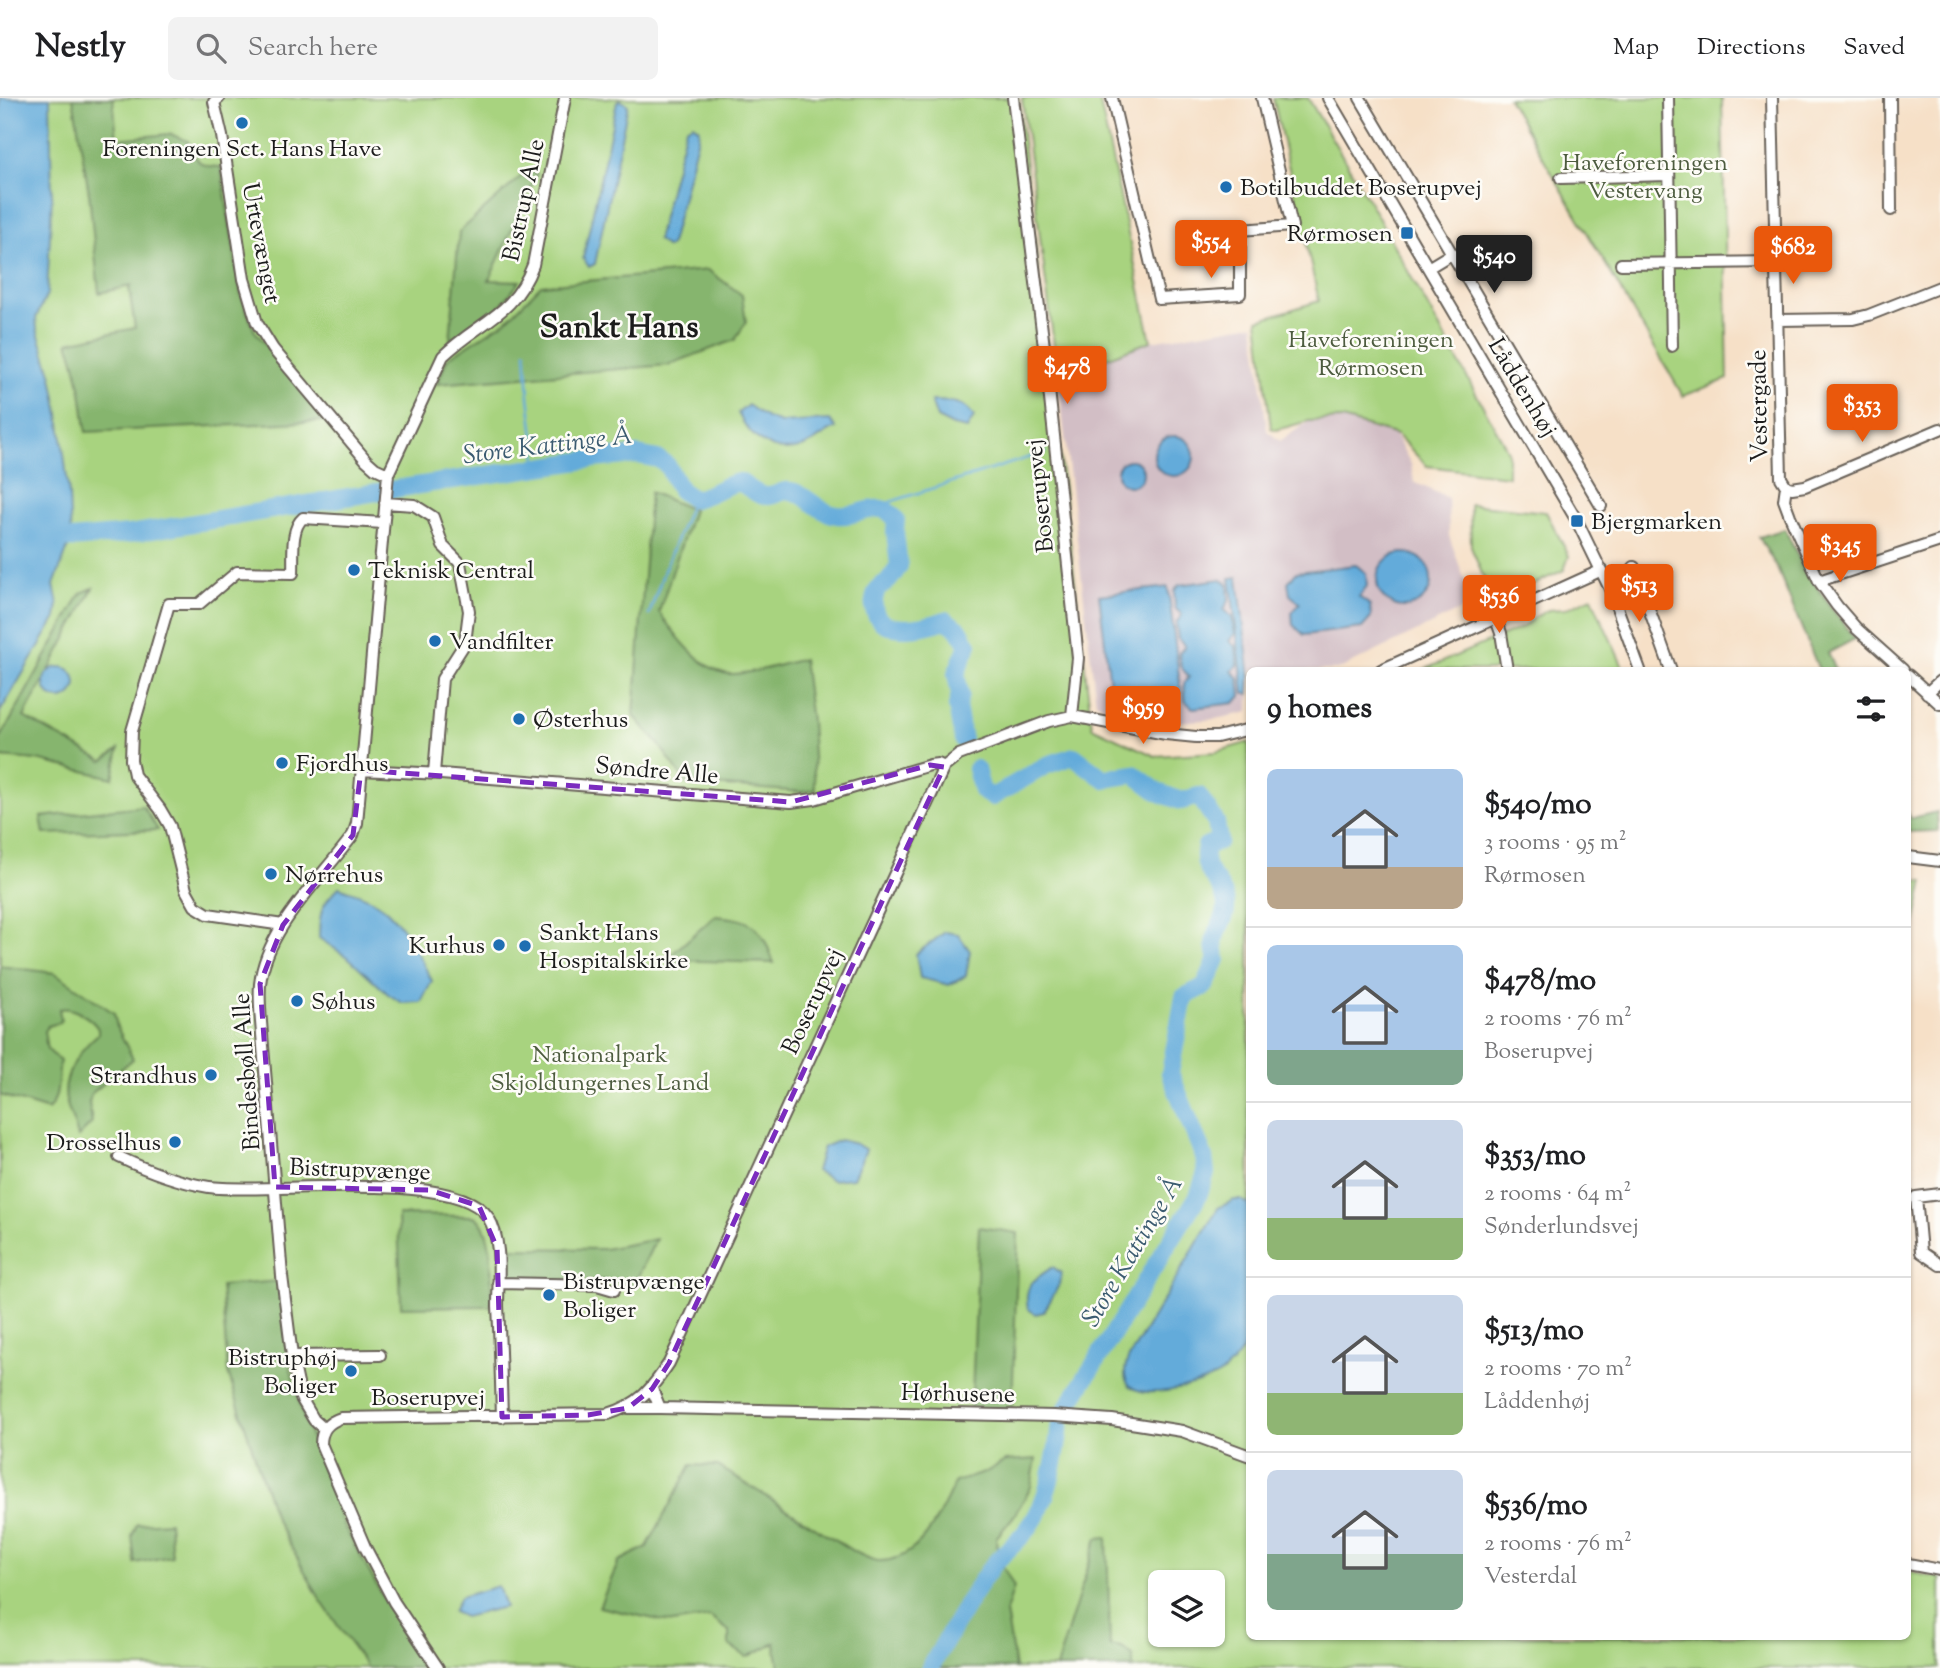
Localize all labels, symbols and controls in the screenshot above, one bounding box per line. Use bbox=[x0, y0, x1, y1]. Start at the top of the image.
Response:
search box bbox=[168, 17, 658, 80]
text: Nestly bbox=[35, 24, 126, 72]
icon: search bbox=[192, 29, 230, 67]
text: Search here bbox=[248, 30, 378, 67]
text: Map bbox=[1613, 31, 1659, 65]
text: Directions bbox=[1697, 31, 1805, 65]
text: Saved bbox=[1843, 31, 1905, 65]
marker: Foreningen Sct. Hans Have bbox=[234, 115, 250, 131]
place label: Foreningen Sct. Hans Have bbox=[102, 133, 382, 167]
street label: Bistrup Alle bbox=[495, 136, 555, 265]
park label: Haveforeningen Vestervang bbox=[1562, 147, 1728, 209]
place label: Botilbuddet Boserupvej bbox=[1240, 172, 1482, 206]
marker: Botilbuddet Boserupvej bbox=[1218, 179, 1234, 195]
street label: Urtevænget bbox=[232, 180, 288, 307]
place label: Rørmosen bbox=[1287, 218, 1393, 252]
pin: $554 bbox=[1170, 220, 1252, 280]
marker: Rørmosen bbox=[1399, 225, 1415, 241]
text: $554 bbox=[1191, 226, 1231, 259]
pin: $682 bbox=[1752, 226, 1834, 286]
text: $682 bbox=[1770, 232, 1816, 265]
pin: $540 bbox=[1453, 236, 1535, 295]
text: $540 bbox=[1472, 241, 1516, 274]
district label: Sankt Hans bbox=[539, 306, 699, 352]
park label: Haveforeningen Rørmosen bbox=[1288, 324, 1454, 386]
street label: Låddenhøj bbox=[1478, 332, 1564, 444]
pin: $478 bbox=[1026, 346, 1108, 406]
street label: Vestergade bbox=[1742, 349, 1778, 463]
text: $478 bbox=[1044, 352, 1090, 385]
pin: $353 bbox=[1821, 384, 1903, 444]
text: $353 bbox=[1843, 390, 1881, 423]
water label: Store Kattinge Å bbox=[461, 418, 634, 475]
street label: Boserupvej bbox=[1018, 437, 1064, 554]
place label: Bjergmarken bbox=[1591, 506, 1722, 540]
marker: Bjergmarken bbox=[1569, 513, 1585, 529]
pin: $345 bbox=[1799, 524, 1881, 584]
text: $345 bbox=[1819, 530, 1861, 563]
place label: Teknisk Central bbox=[368, 555, 535, 589]
marker: Teknisk Central bbox=[346, 562, 362, 578]
pin: $513 bbox=[1598, 564, 1680, 624]
text: $513 bbox=[1620, 570, 1658, 603]
pin: $536 bbox=[1458, 575, 1540, 635]
text: $536 bbox=[1479, 581, 1519, 614]
place label: Vandfilter bbox=[449, 626, 553, 660]
marker: Vandfilter bbox=[427, 633, 443, 649]
pin: $959 bbox=[1102, 686, 1184, 746]
text: 9 homes bbox=[1267, 688, 1372, 731]
icon: filters bbox=[1852, 690, 1890, 728]
text: $959 bbox=[1122, 692, 1164, 725]
place label: Østerhus bbox=[533, 704, 628, 738]
marker: Østerhus bbox=[511, 711, 527, 727]
place label: Fjordhus bbox=[296, 748, 388, 782]
street label: Søndre Alle bbox=[594, 750, 720, 794]
marker: Fjordhus bbox=[274, 755, 290, 771]
text: $540/mo bbox=[1484, 784, 1592, 827]
icon: home bbox=[1323, 797, 1407, 881]
text: 3 rooms · 95 m² bbox=[1484, 827, 1627, 860]
place label: Nørrehus bbox=[285, 859, 383, 893]
text: Rørmosen bbox=[1484, 860, 1586, 893]
marker: Nørrehus bbox=[263, 866, 279, 882]
place label: Sankt Hans Hospitalskirke bbox=[539, 917, 688, 979]
place label: Kurhus bbox=[409, 930, 485, 964]
marker: Kurhus bbox=[491, 937, 507, 953]
marker: Sankt Hans Hospitalskirke bbox=[517, 938, 533, 954]
street label: Boserupvej bbox=[774, 943, 853, 1061]
text: $478/mo bbox=[1484, 960, 1596, 1003]
icon: home bbox=[1323, 973, 1407, 1057]
place label: Søhus bbox=[311, 986, 375, 1020]
street label: Bindesbøll Alle bbox=[226, 992, 270, 1152]
marker: Søhus bbox=[289, 993, 305, 1009]
text: 2 rooms · 76 m² bbox=[1484, 1003, 1632, 1036]
text: Boserupvej bbox=[1484, 1036, 1593, 1069]
park label: Nationalpark Skjoldungernes Land bbox=[491, 1039, 710, 1101]
place label: Strandhus bbox=[90, 1060, 197, 1094]
marker: Strandhus bbox=[203, 1067, 219, 1083]
place label: Drosselhus bbox=[46, 1127, 161, 1161]
marker: Drosselhus bbox=[167, 1134, 183, 1150]
text: $353/mo bbox=[1484, 1135, 1586, 1178]
icon: home bbox=[1323, 1148, 1407, 1232]
street label: Bistrupvænge bbox=[289, 1152, 431, 1190]
water label: Store Kattinge Å bbox=[1074, 1170, 1193, 1334]
text: 2 rooms · 64 m² bbox=[1484, 1178, 1631, 1211]
text: Sønderlundsvej bbox=[1484, 1211, 1639, 1244]
place label: Bistrupvænge Boliger bbox=[563, 1266, 705, 1328]
marker: Bistrupvænge Boliger bbox=[541, 1287, 557, 1303]
text: $513/mo bbox=[1484, 1310, 1584, 1353]
icon: home bbox=[1323, 1323, 1407, 1407]
place label: Bistruphøj Boliger bbox=[228, 1342, 337, 1404]
text: 2 rooms · 70 m² bbox=[1484, 1353, 1632, 1386]
marker: Bistruphøj Boliger bbox=[343, 1363, 359, 1379]
street label: Hørhusene bbox=[900, 1377, 1015, 1413]
street label: Boserupvej bbox=[371, 1382, 485, 1416]
text: Låddenhøj bbox=[1484, 1386, 1590, 1419]
text: $536/mo bbox=[1484, 1485, 1588, 1528]
icon: home bbox=[1323, 1498, 1407, 1582]
text: 2 rooms · 76 m² bbox=[1484, 1528, 1632, 1561]
text: Vesterdal bbox=[1484, 1561, 1577, 1594]
map controls bbox=[1148, 1570, 1225, 1647]
button: layers bbox=[1148, 1570, 1225, 1647]

